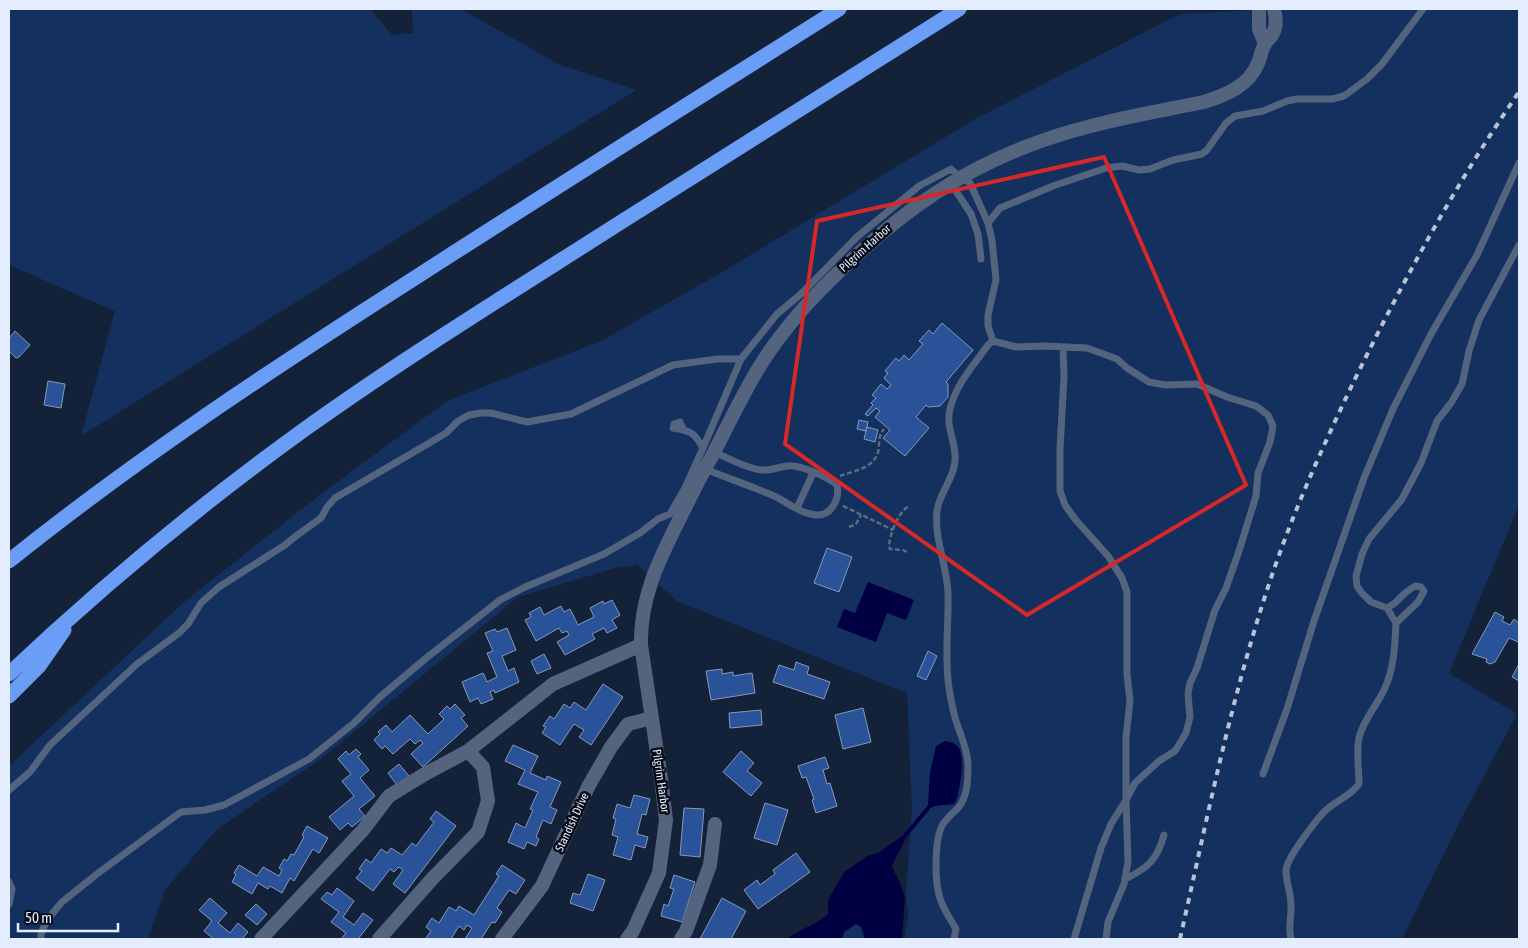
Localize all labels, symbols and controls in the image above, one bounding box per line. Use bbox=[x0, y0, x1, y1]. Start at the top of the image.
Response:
street label: Pilgrim Harbor bbox=[836, 221, 894, 275]
street label: Pilgrim Harbor bbox=[650, 748, 672, 814]
street label: Standish Drive bbox=[552, 790, 592, 854]
scale bar bbox=[18, 900, 118, 932]
text: 50 m bbox=[25, 909, 52, 926]

